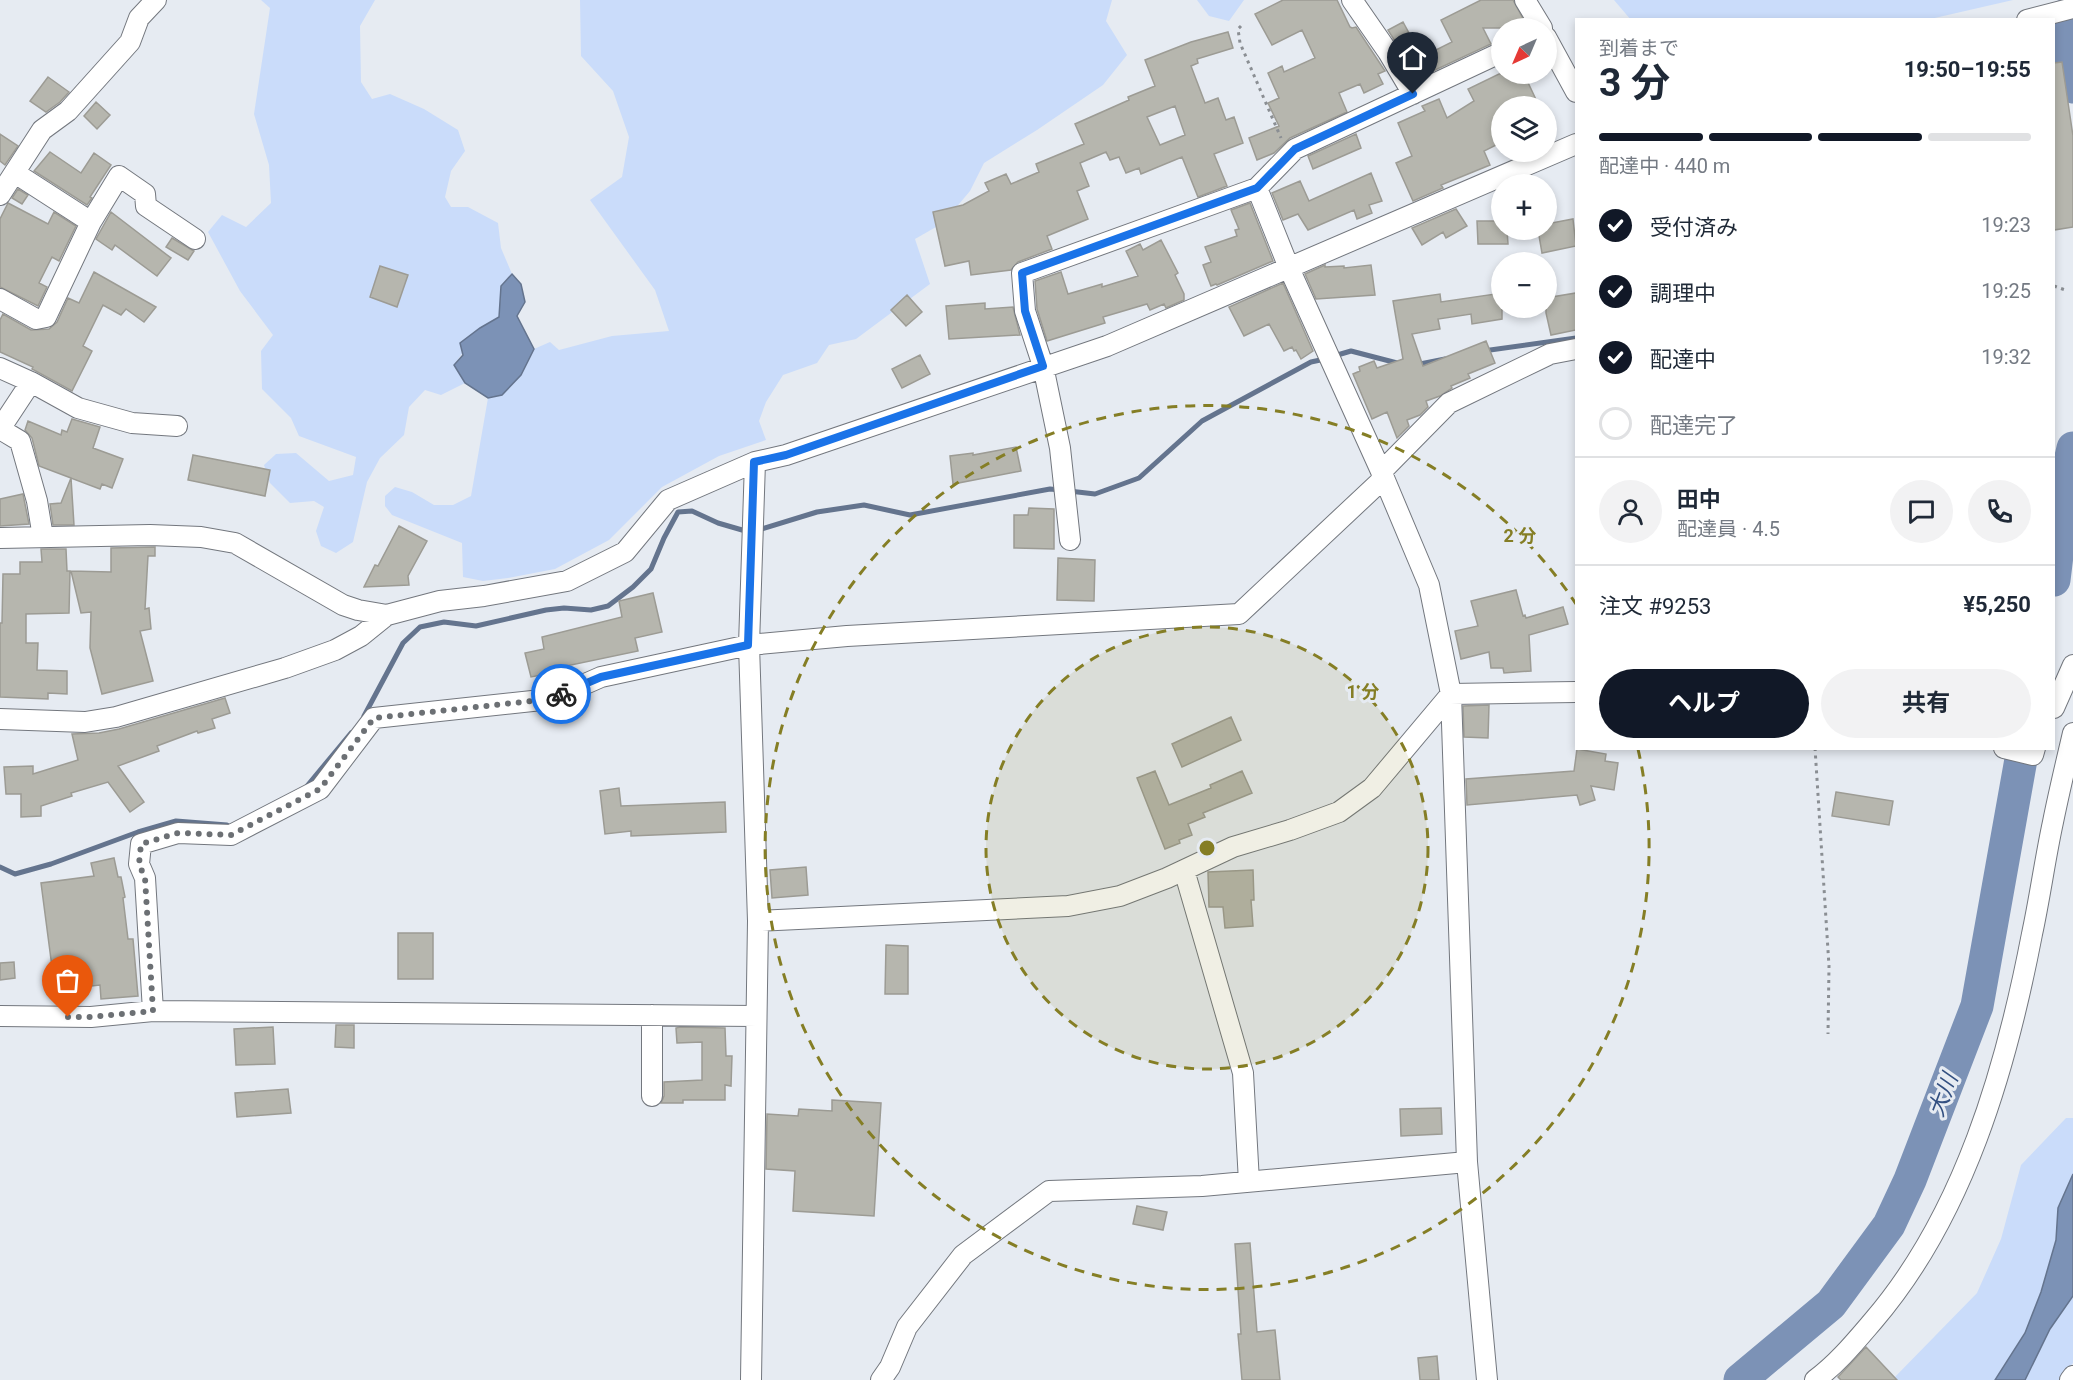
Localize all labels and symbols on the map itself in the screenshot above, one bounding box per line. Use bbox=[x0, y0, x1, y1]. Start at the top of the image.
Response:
north arrow bbox=[1491, 18, 1557, 84]
pin bbox=[1387, 32, 1438, 94]
text: 2 分 bbox=[1504, 525, 1536, 546]
courier bbox=[531, 664, 591, 724]
text: 1 分 bbox=[1347, 681, 1379, 702]
centre of rings bbox=[1197, 838, 1217, 858]
pin bbox=[42, 955, 93, 1017]
water label: 大川 bbox=[1923, 1068, 1963, 1120]

